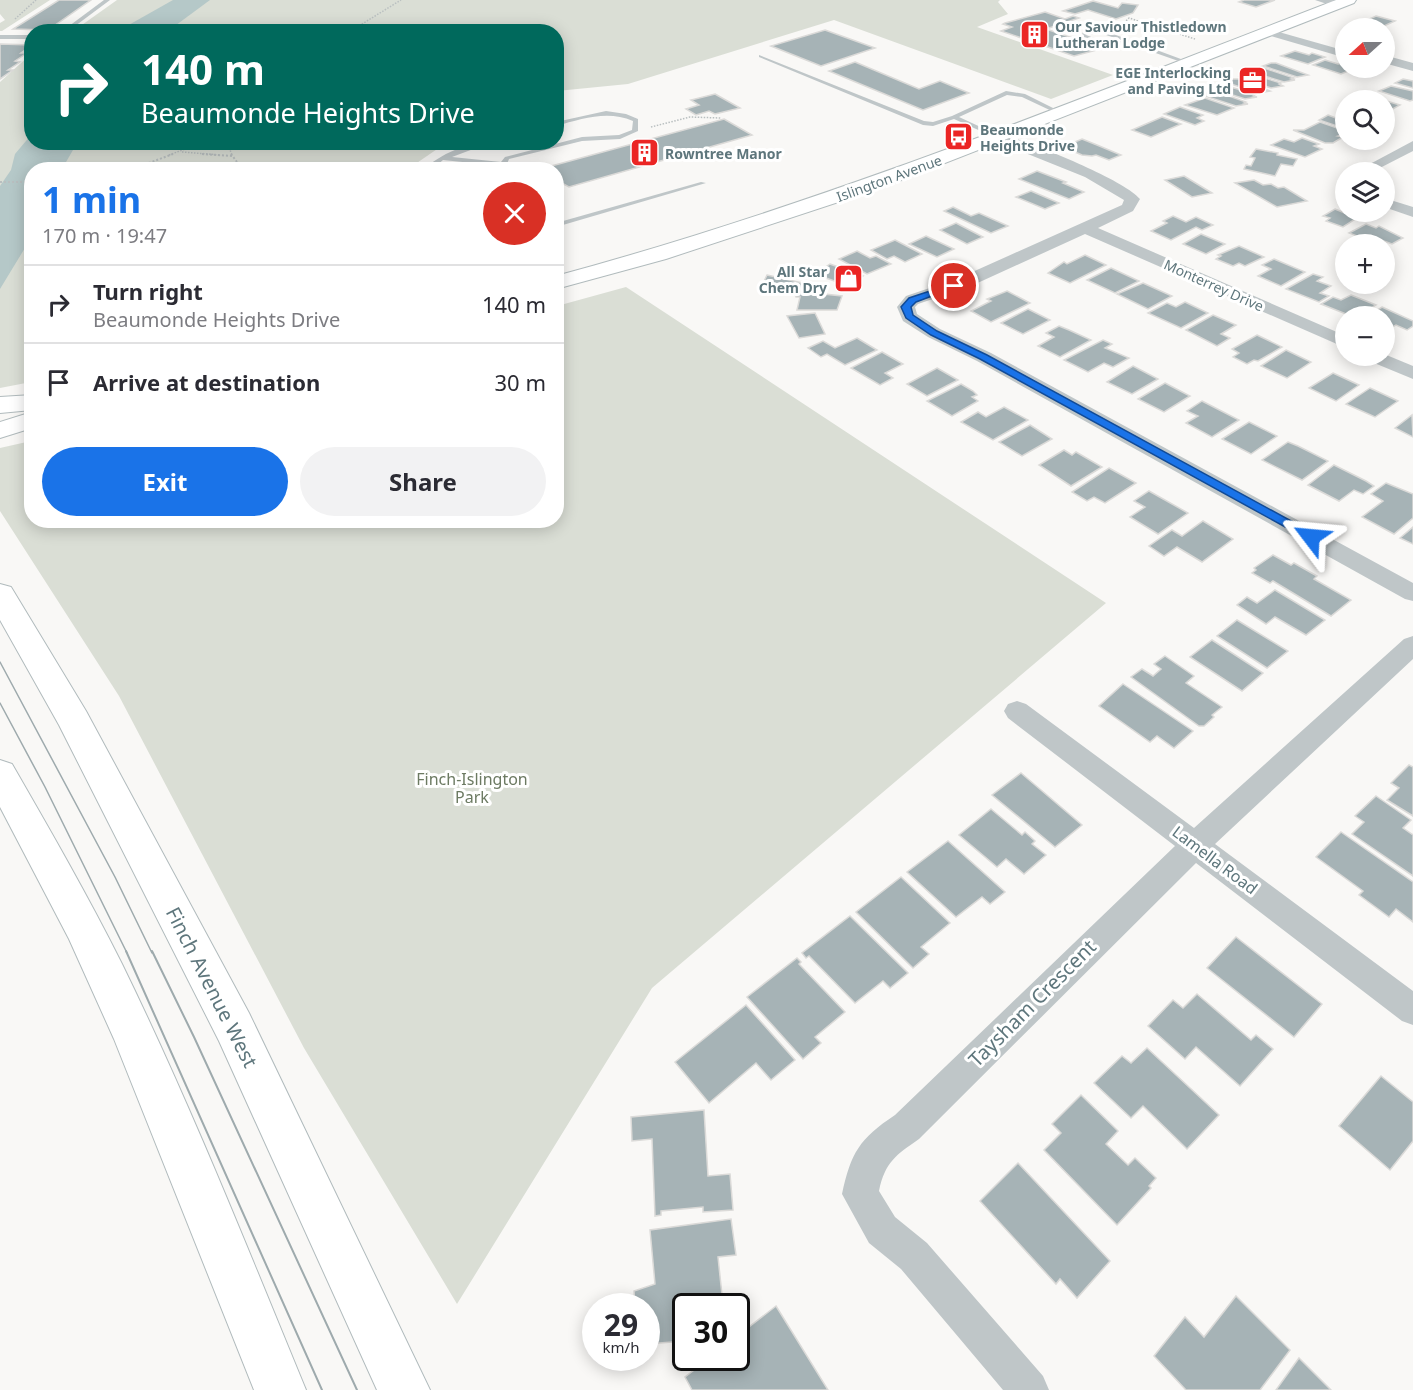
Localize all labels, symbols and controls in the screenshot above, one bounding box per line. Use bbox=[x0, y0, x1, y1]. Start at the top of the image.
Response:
place label: Our Saviour Thistledown Lutheran Lodge bbox=[1055, 17, 1227, 52]
building icon: Our Saviour Thistledown Lutheran Lodge bbox=[1018, 18, 1050, 50]
north arrow bbox=[1335, 18, 1395, 78]
map controls bbox=[1335, 18, 1395, 366]
text: 140 m bbox=[141, 40, 265, 97]
icon: right bbox=[42, 48, 120, 126]
place label: EGE Interlocking and Paving Ltd bbox=[1115, 63, 1231, 98]
office icon: EGE Interlocking and Paving Ltd bbox=[1236, 64, 1268, 96]
button: search bbox=[1335, 90, 1395, 150]
text: Beaumonde Heights Drive bbox=[141, 94, 475, 131]
place label: Beaumonde Heights Drive bbox=[980, 120, 1075, 155]
bus stop icon: Beaumonde Heights Drive bbox=[943, 121, 975, 153]
building icon: Rowntree Manor bbox=[628, 137, 660, 169]
place label: Rowntree Manor bbox=[665, 144, 783, 163]
street label: Islington Avenue bbox=[834, 150, 944, 206]
button: layers bbox=[1335, 162, 1395, 222]
text: 1 min bbox=[42, 175, 141, 224]
button: close bbox=[483, 182, 546, 245]
text: 170 m · 19:47 bbox=[42, 222, 167, 249]
button: + bbox=[1335, 234, 1395, 294]
street label: Monterrey Drive bbox=[1161, 255, 1267, 315]
pin bbox=[928, 260, 979, 311]
place label: All Star Chem Dry bbox=[759, 262, 828, 297]
shop icon: All Star Chem Dry bbox=[832, 263, 864, 295]
icon: arrive bbox=[937, 269, 970, 302]
text: Turn right bbox=[93, 276, 203, 306]
icon: right bbox=[42, 288, 75, 321]
text: 140 m bbox=[482, 289, 546, 319]
text: Beaumonde Heights Drive bbox=[93, 306, 340, 333]
button: − bbox=[1335, 306, 1395, 366]
icon: arrive bbox=[42, 366, 75, 399]
text: Arrive at destination bbox=[93, 367, 320, 397]
text: 30 m bbox=[495, 367, 546, 397]
button: Exit bbox=[42, 447, 288, 516]
button: Share bbox=[300, 447, 546, 516]
position arrow bbox=[1279, 505, 1343, 569]
park label: Finch-Islington Park bbox=[416, 768, 528, 808]
street label: Lamella Road bbox=[1168, 821, 1262, 899]
street label: Finch Avenue West bbox=[160, 902, 264, 1072]
street label: Taysham Crescent bbox=[962, 933, 1102, 1073]
speed limit sign: 30 bbox=[672, 1293, 750, 1371]
text: 29 bbox=[604, 1304, 638, 1345]
text: km/h bbox=[603, 1337, 639, 1357]

